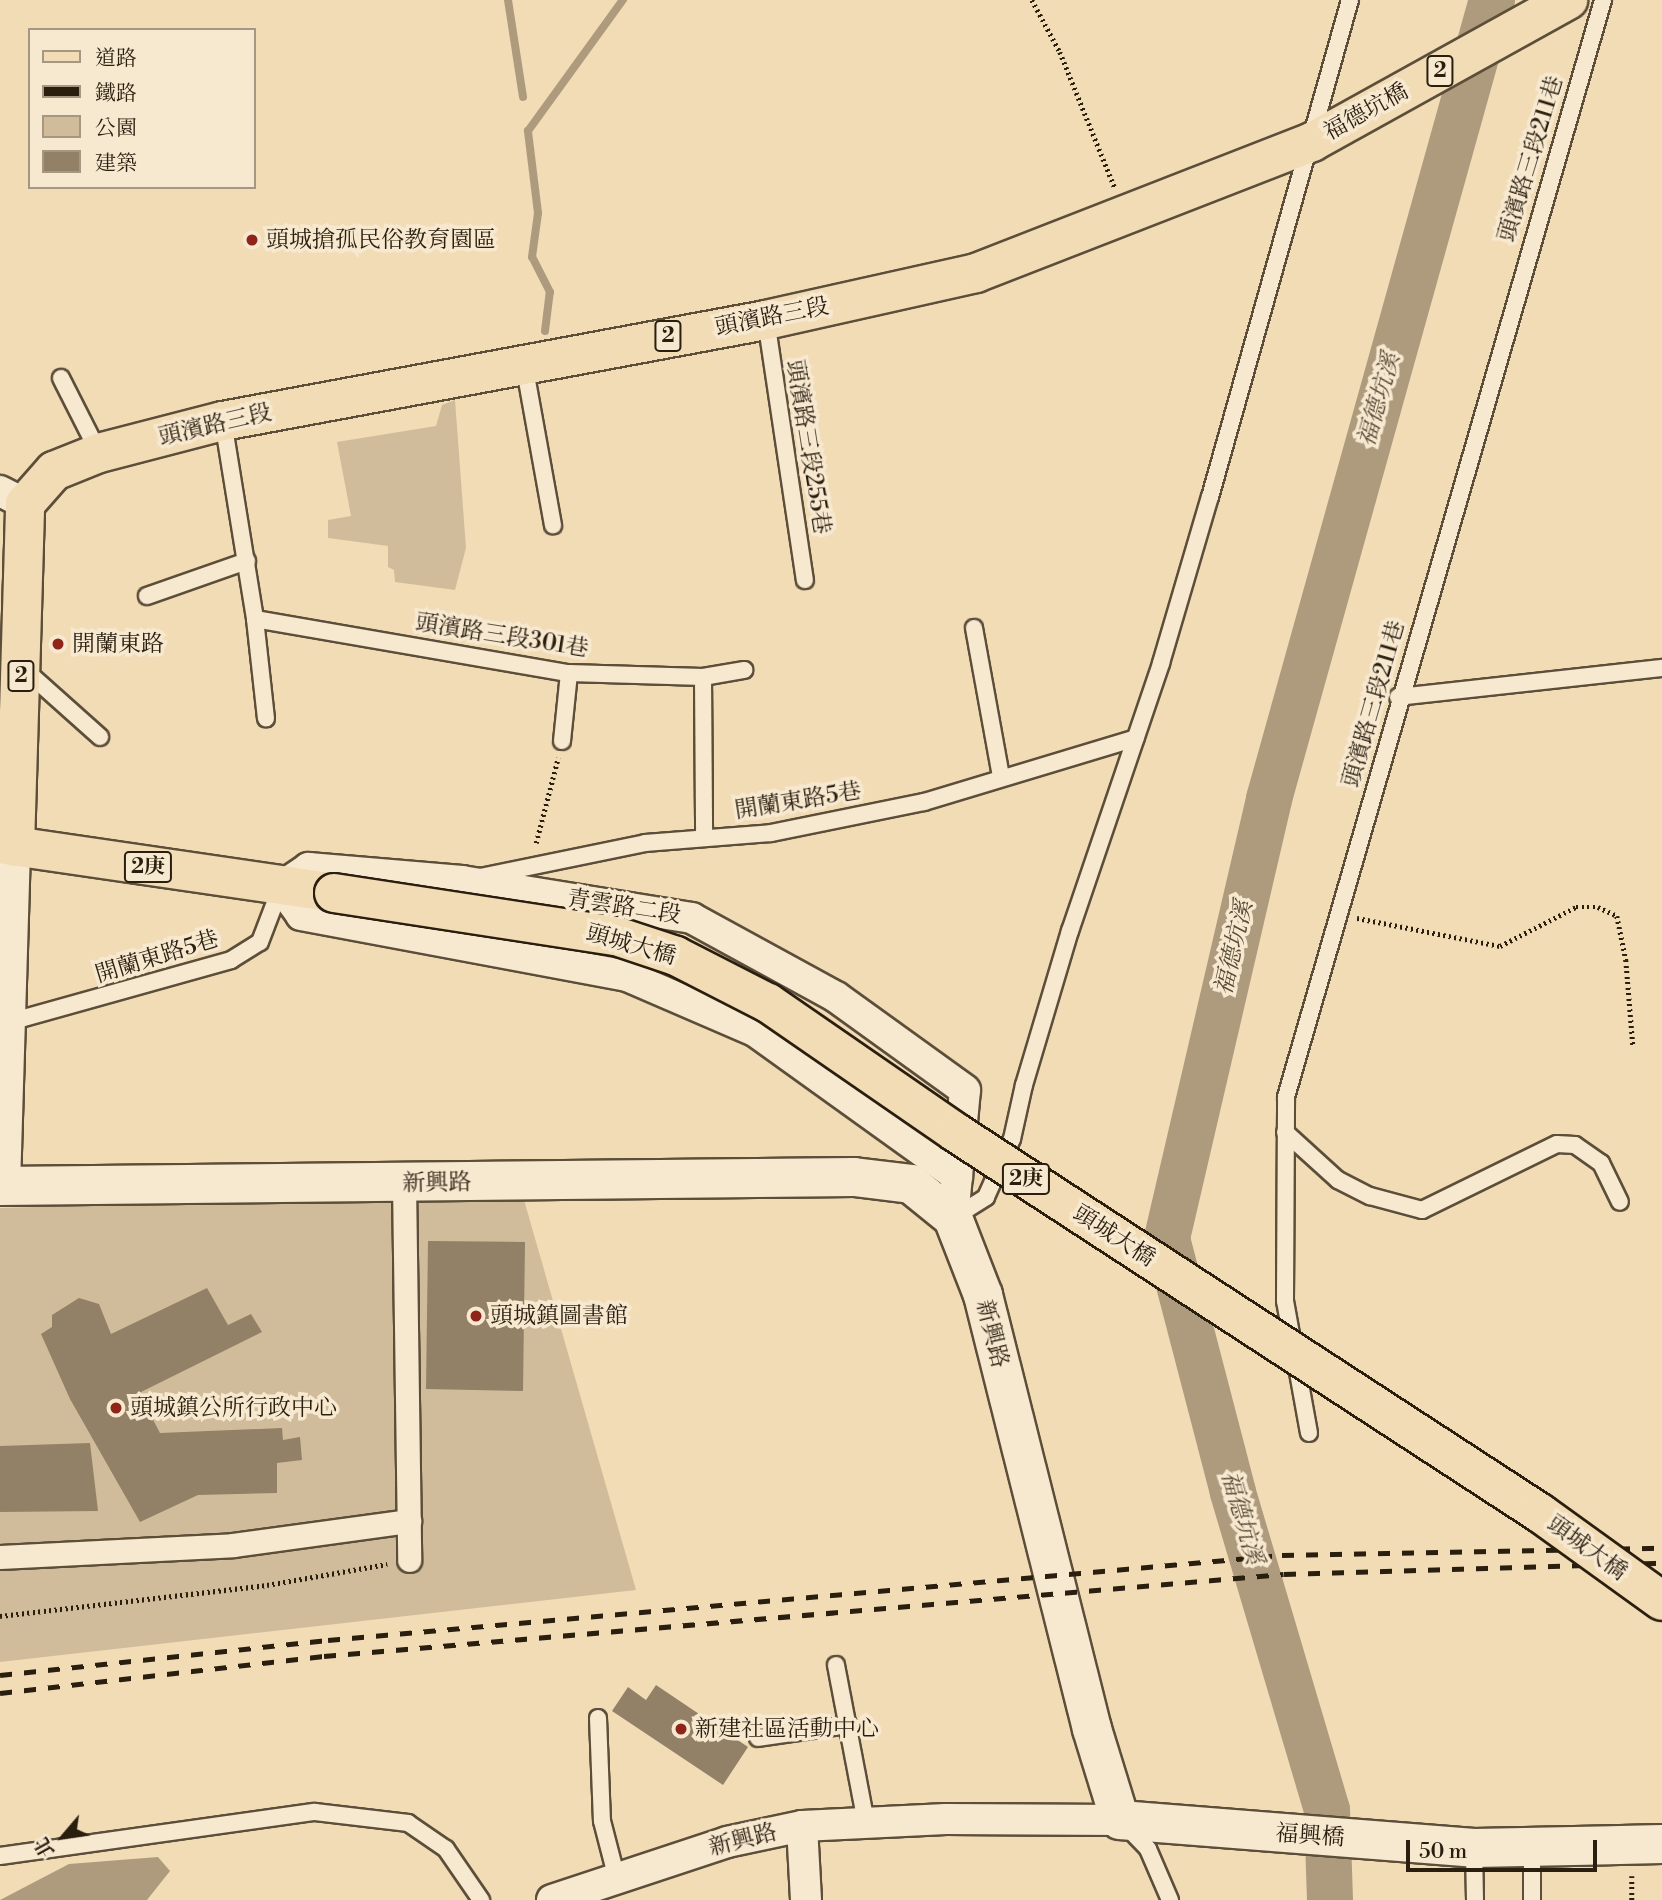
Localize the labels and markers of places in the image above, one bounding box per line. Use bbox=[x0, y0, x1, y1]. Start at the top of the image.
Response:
place label: 頭城搶孤民俗教育園區 bbox=[266, 226, 496, 254]
marker: 頭城搶孤民俗教育園區 bbox=[244, 232, 260, 248]
place label: 開蘭東路 bbox=[72, 630, 164, 658]
marker: 開蘭東路 bbox=[50, 636, 66, 652]
place label: 頭城鎮圖書館 bbox=[490, 1302, 628, 1330]
marker: 頭城鎮圖書館 bbox=[468, 1308, 484, 1324]
place label: 頭城鎮公所行政中心 bbox=[130, 1394, 337, 1422]
marker: 頭城鎮公所行政中心 bbox=[108, 1400, 124, 1416]
place label: 新建社區活動中心 bbox=[695, 1715, 879, 1743]
marker: 新建社區活動中心 bbox=[673, 1721, 689, 1737]

